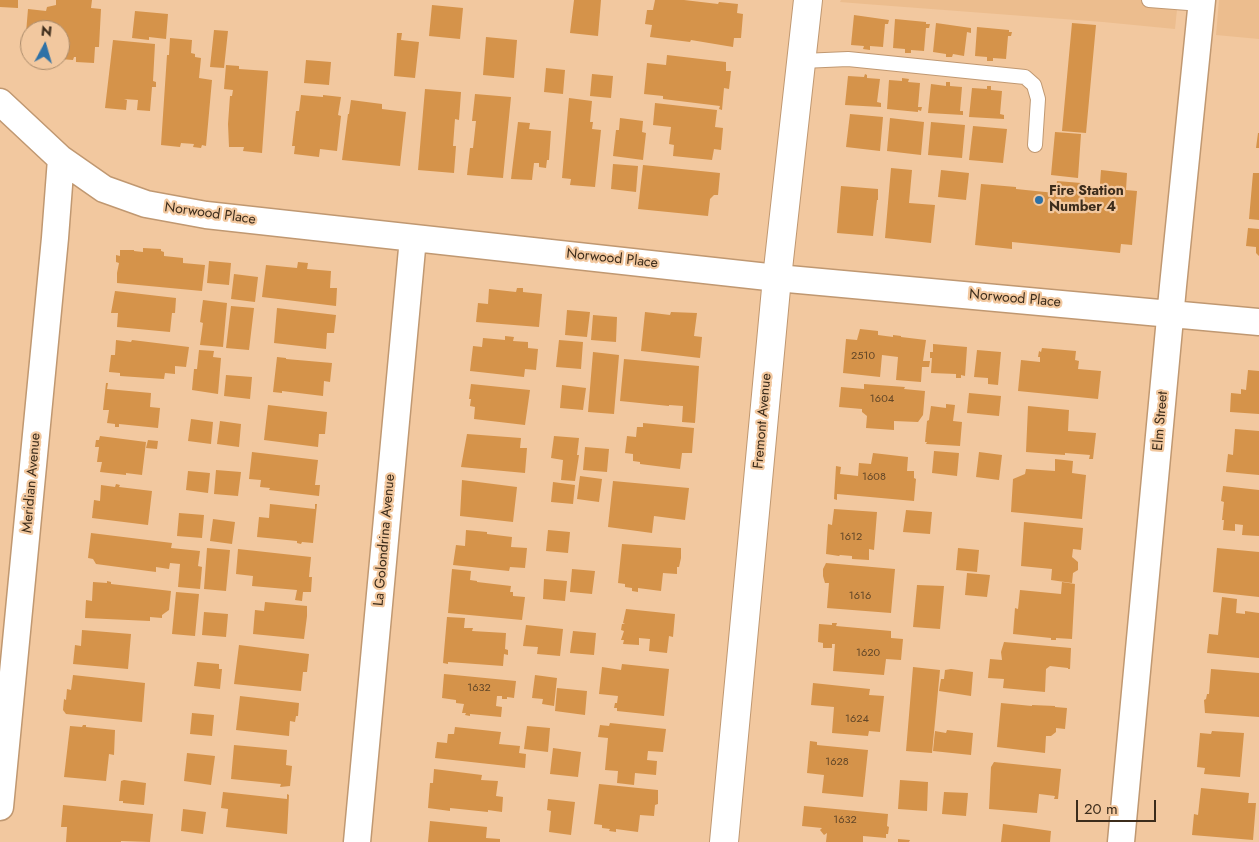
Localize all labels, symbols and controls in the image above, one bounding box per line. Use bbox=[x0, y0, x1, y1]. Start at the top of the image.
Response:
north arrow bbox=[20, 20, 70, 70]
text: N bbox=[40, 21, 53, 42]
place label: Fire Station Number 4 bbox=[1049, 184, 1124, 216]
marker: Fire Station Number 4 bbox=[1033, 194, 1045, 206]
street label: Norwood Place bbox=[163, 199, 257, 229]
street label: Norwood Place bbox=[565, 246, 659, 272]
street label: Norwood Place bbox=[968, 287, 1062, 311]
house number: 2510 bbox=[851, 349, 875, 363]
street label: Fremont Avenue bbox=[750, 373, 776, 469]
street label: Elm Street bbox=[1150, 391, 1172, 451]
house number: 1604 bbox=[870, 392, 894, 406]
street label: Meridian Avenue bbox=[19, 432, 45, 534]
house number: 1608 bbox=[862, 470, 886, 484]
street label: La Golondrina Avenue bbox=[371, 473, 399, 607]
house number: 1612 bbox=[840, 530, 862, 544]
house number: 1616 bbox=[849, 589, 871, 603]
house number: 1620 bbox=[856, 646, 880, 660]
house number: 1632 bbox=[467, 681, 491, 695]
house number: 1624 bbox=[845, 712, 869, 726]
house number: 1628 bbox=[825, 755, 849, 769]
scale bar bbox=[1079, 790, 1159, 822]
text: 20 m bbox=[1084, 798, 1118, 820]
house number: 1632 bbox=[833, 813, 857, 827]

